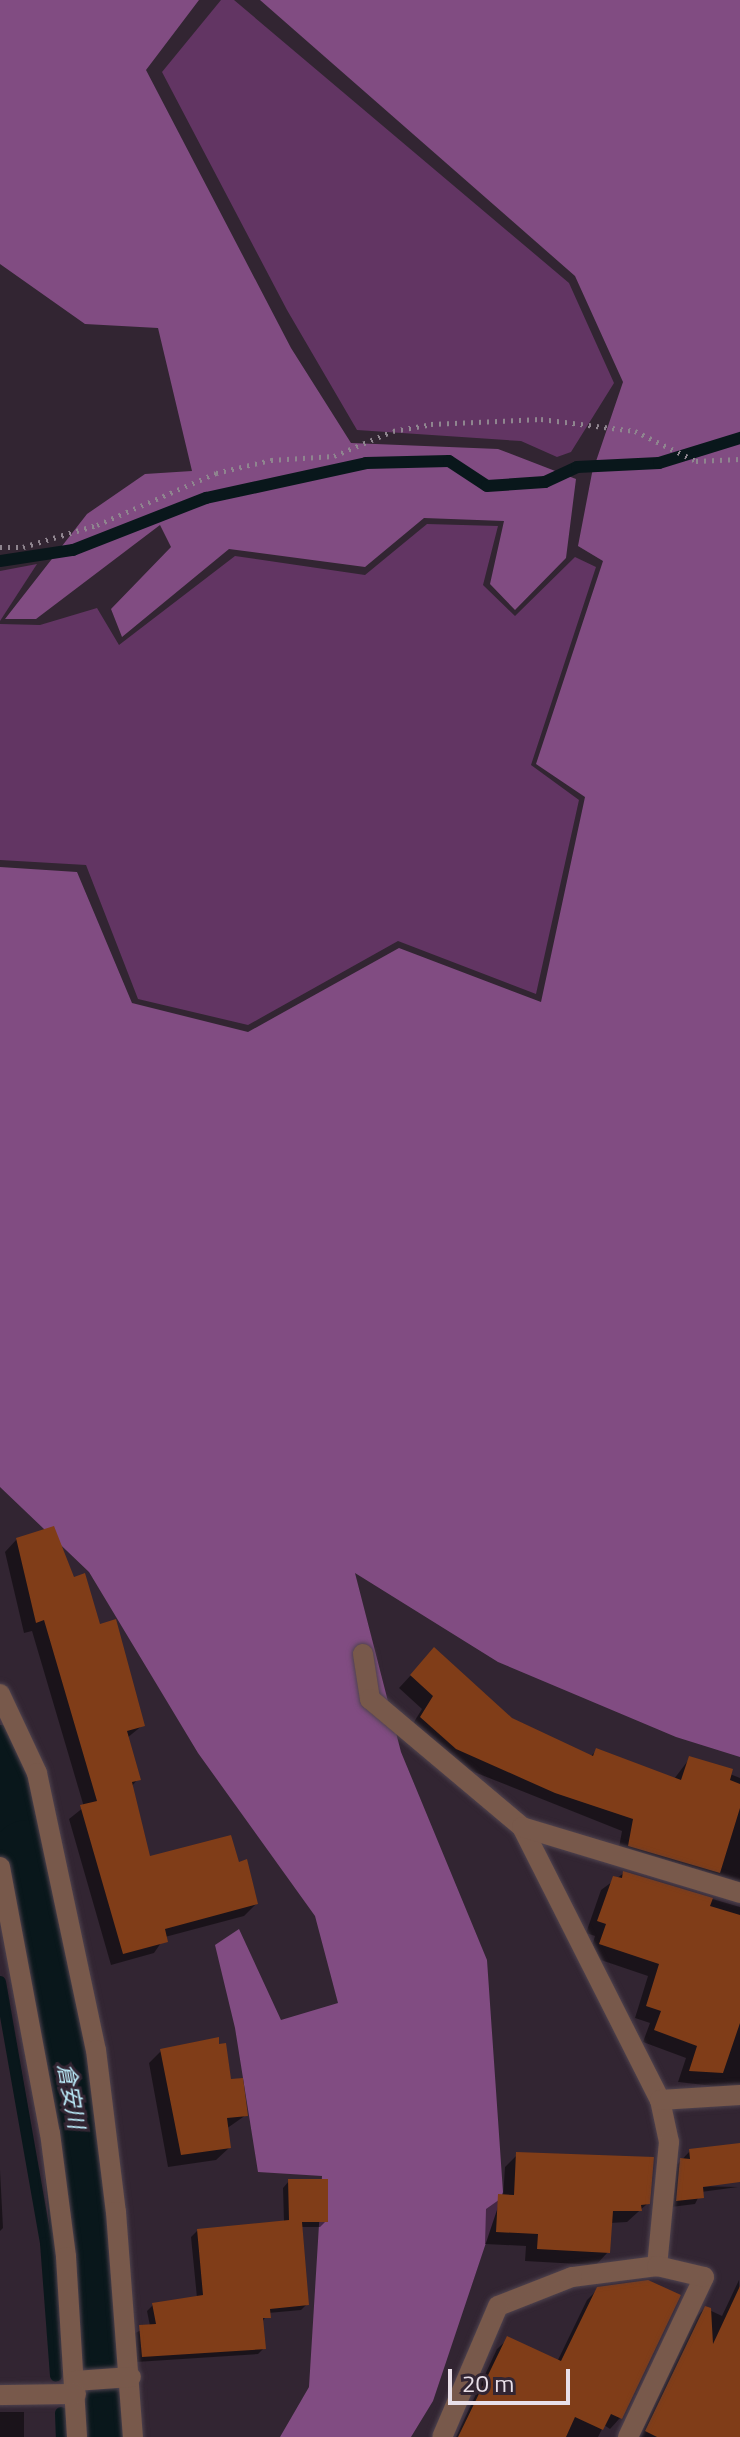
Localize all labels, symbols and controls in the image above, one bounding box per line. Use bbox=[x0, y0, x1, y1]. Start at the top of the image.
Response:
water label: 倉安川 bbox=[52, 2061, 90, 2131]
scale bar bbox=[452, 2353, 574, 2403]
text: 20 m bbox=[462, 2365, 514, 2401]

